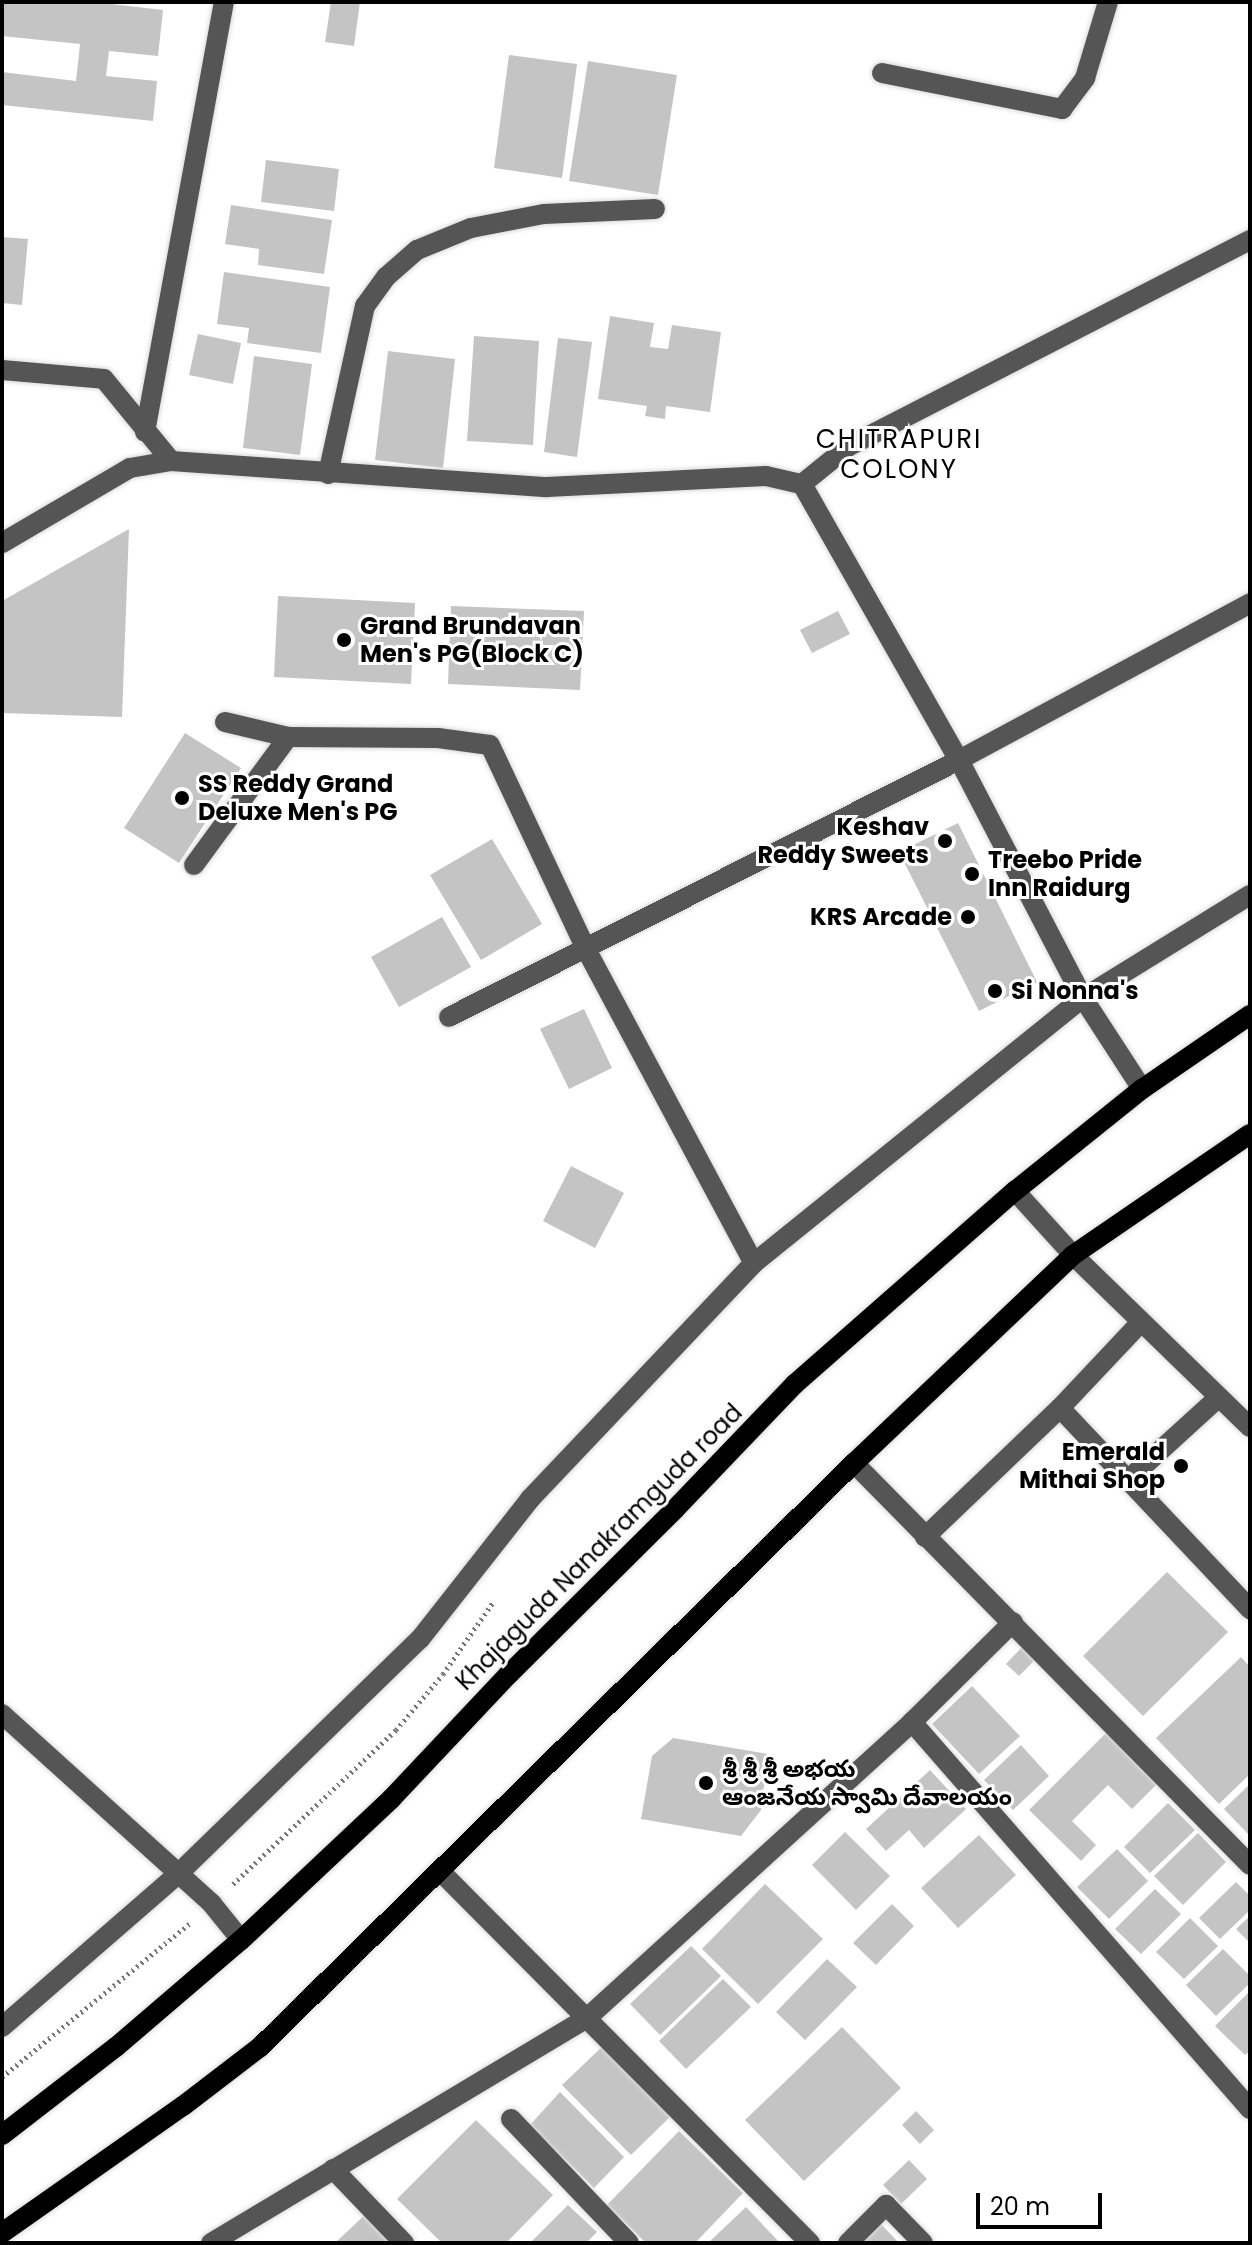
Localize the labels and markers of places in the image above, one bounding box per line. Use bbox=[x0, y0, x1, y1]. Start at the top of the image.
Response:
place label: Grand Brundavan Men's PG(Block C) bbox=[360, 612, 584, 668]
marker: Grand Brundavan Men's PG(Block C) bbox=[335, 631, 353, 649]
place label: SS Reddy Grand Deluxe Men's PG bbox=[198, 770, 398, 826]
marker: SS Reddy Grand Deluxe Men's PG bbox=[173, 789, 191, 807]
place label: Keshav Reddy Sweets bbox=[757, 813, 929, 869]
marker: Keshav Reddy Sweets bbox=[936, 832, 954, 850]
place label: Treebo Pride Inn Raidurg bbox=[988, 846, 1142, 902]
marker: Treebo Pride Inn Raidurg bbox=[963, 865, 981, 883]
place label: KRS Arcade bbox=[810, 903, 952, 931]
marker: KRS Arcade bbox=[959, 908, 977, 926]
place label: Si Nonna's bbox=[1011, 977, 1139, 1005]
marker: Si Nonna's bbox=[986, 982, 1004, 1000]
place label: Emerald Mithai Shop bbox=[1019, 1438, 1165, 1494]
marker: Emerald Mithai Shop bbox=[1172, 1457, 1190, 1475]
place label: శ్రీ శ్రీ శ్రీ అభయ ఆంజనేయ స్వామి దేవాలయం bbox=[722, 1755, 1012, 1811]
marker: శ్రీ శ్రీ శ్రీ అభయ ఆంజనేయ స్వామి దేవాలయం bbox=[697, 1774, 715, 1792]

